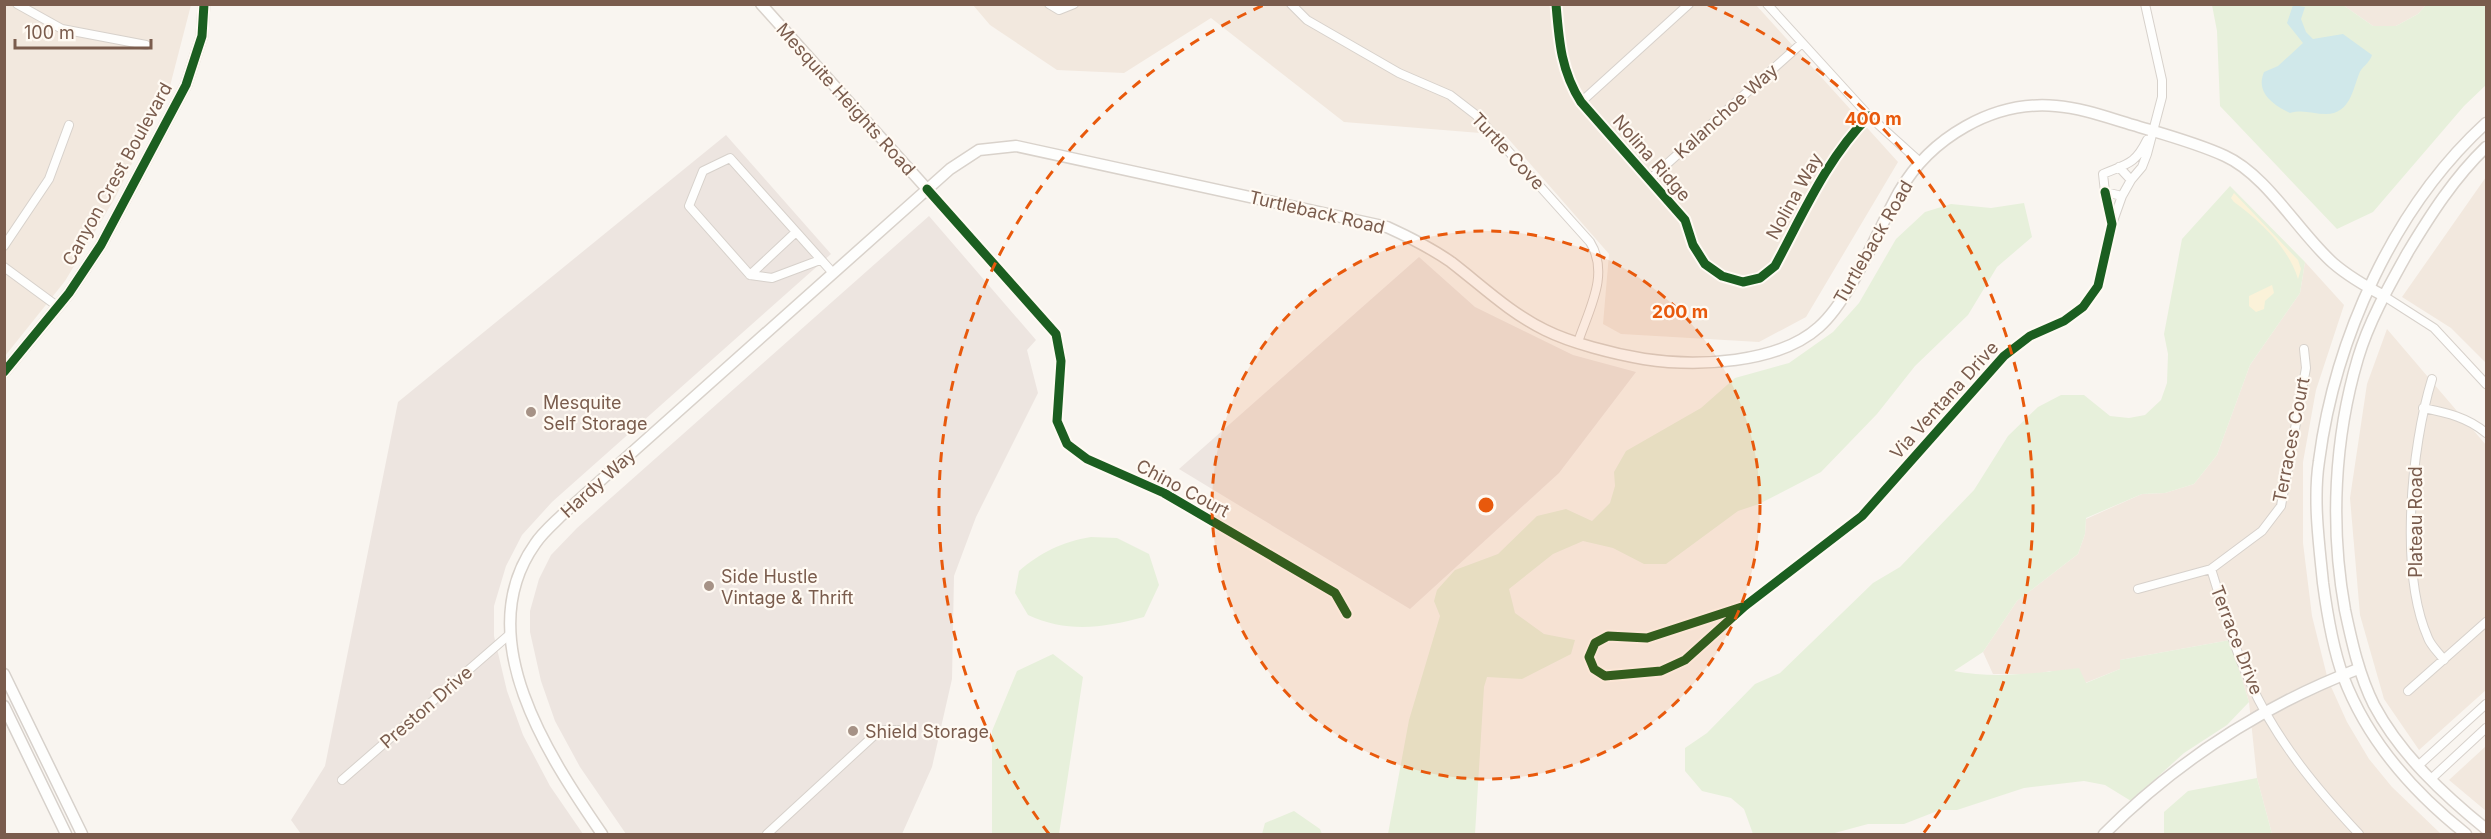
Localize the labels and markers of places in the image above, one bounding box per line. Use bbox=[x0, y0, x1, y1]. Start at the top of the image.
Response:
place label: Mesquite Self Storage bbox=[543, 392, 648, 434]
marker: Mesquite Self Storage bbox=[524, 405, 538, 419]
centre of rings bbox=[1476, 495, 1496, 515]
place label: Side Hustle Vintage & Thrift bbox=[721, 566, 853, 608]
marker: Side Hustle Vintage & Thrift bbox=[702, 579, 716, 593]
place label: Shield Storage bbox=[865, 721, 989, 742]
marker: Shield Storage bbox=[846, 724, 860, 738]

